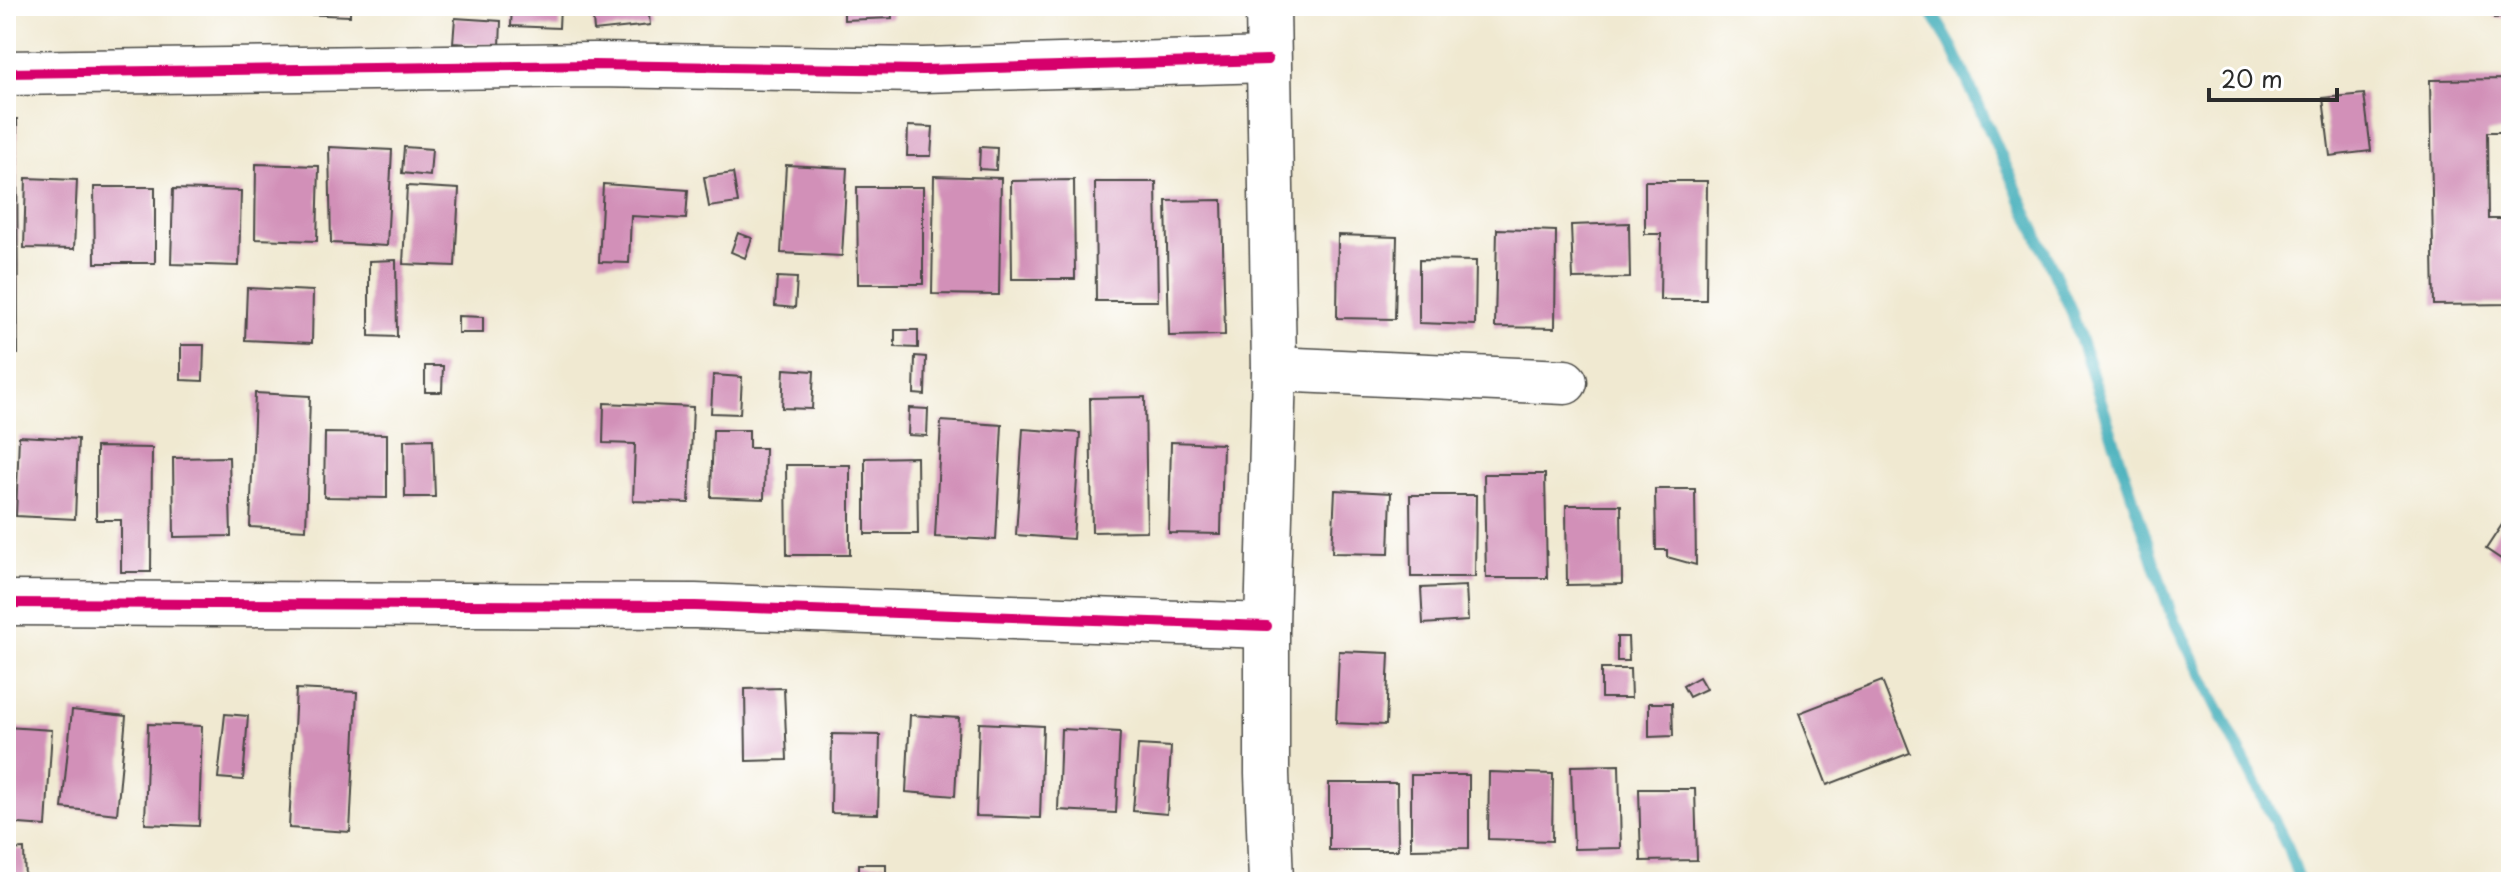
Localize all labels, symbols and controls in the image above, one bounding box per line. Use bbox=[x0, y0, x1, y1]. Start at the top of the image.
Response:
scale bar bbox=[2209, 52, 2337, 102]
text: 20 m bbox=[2221, 60, 2283, 96]

